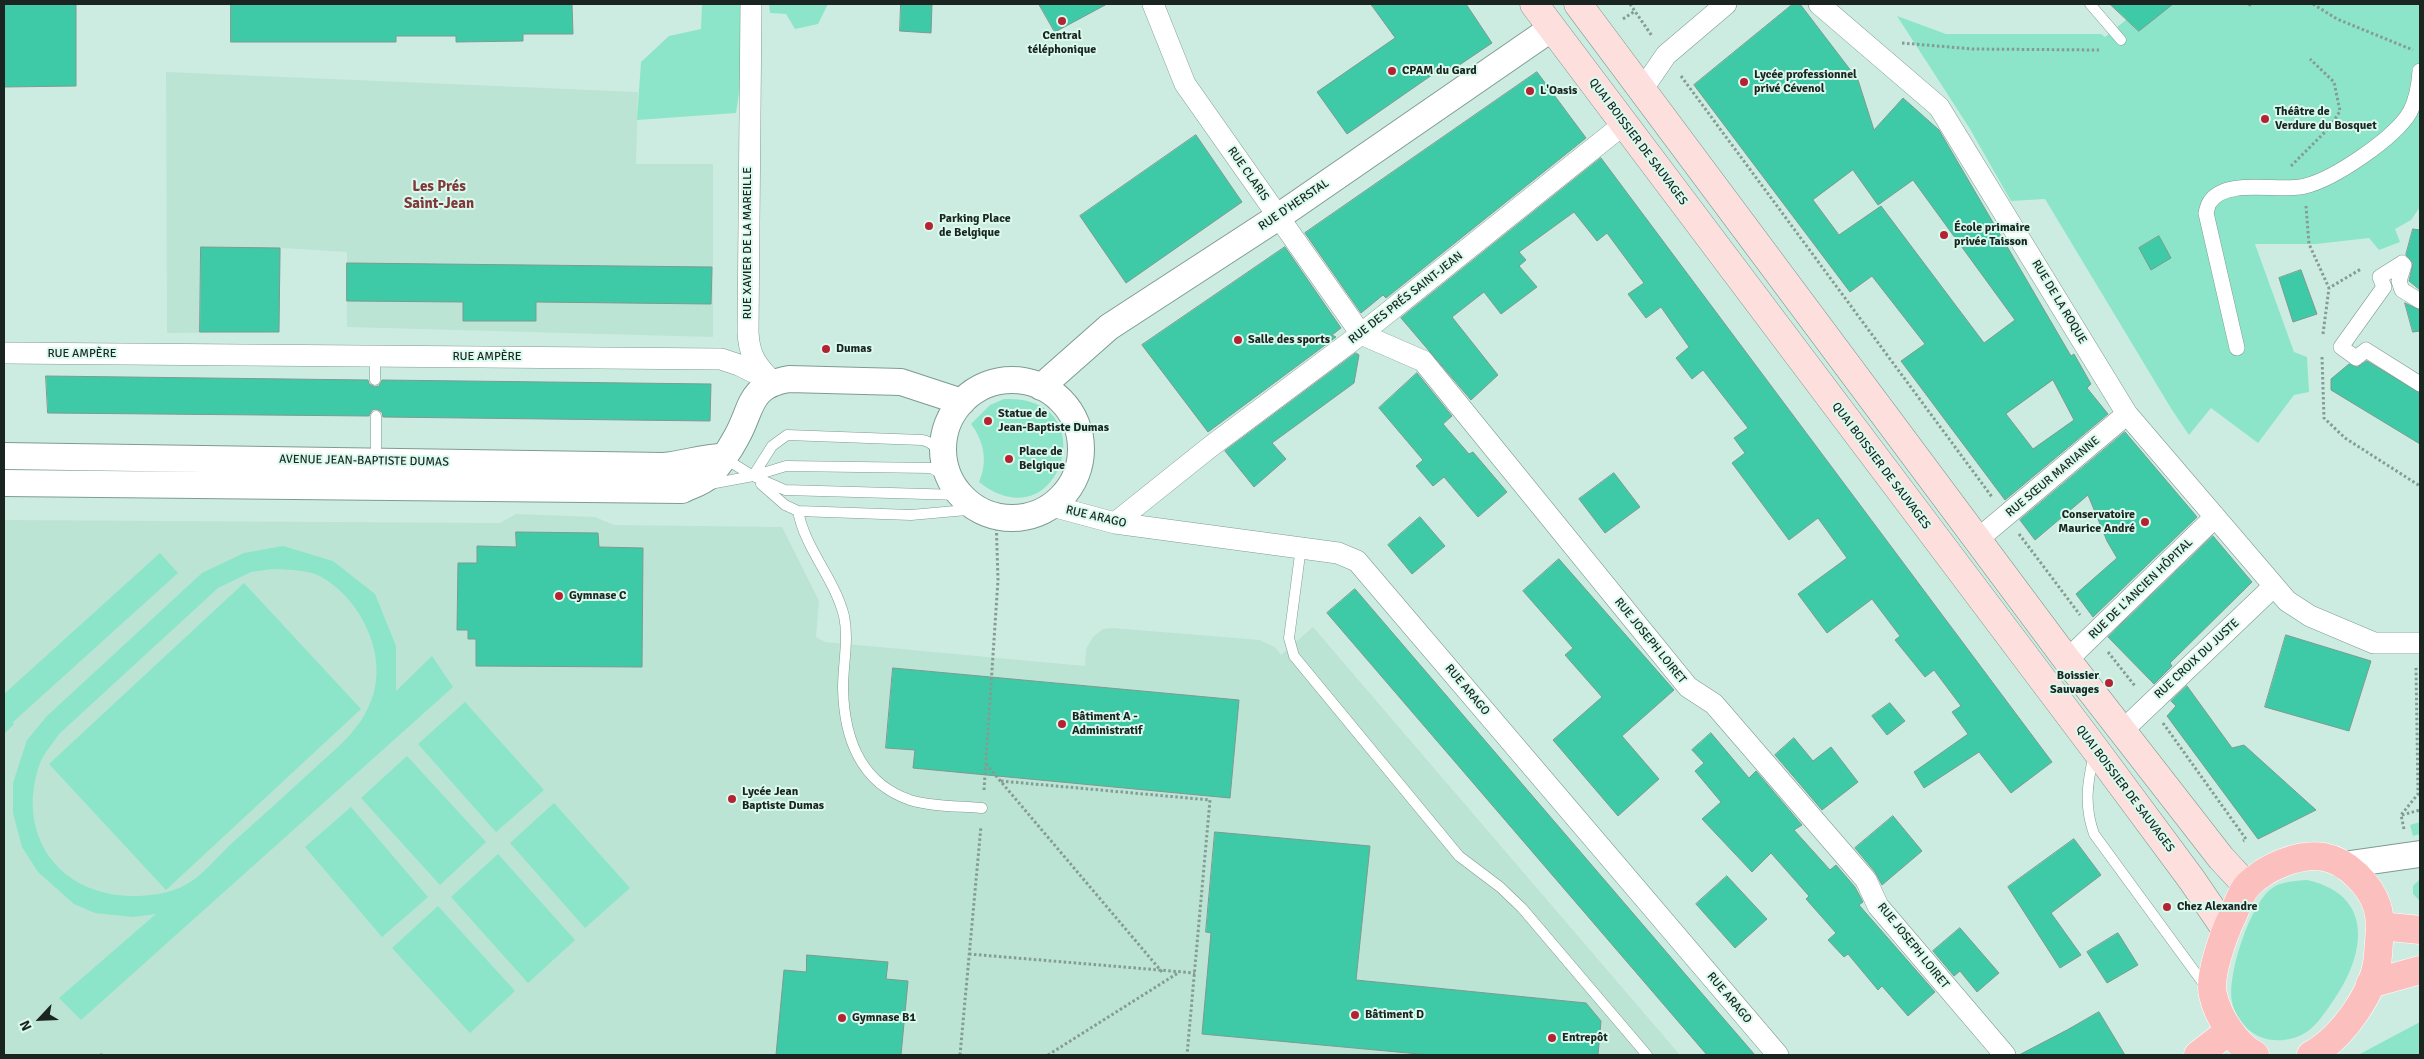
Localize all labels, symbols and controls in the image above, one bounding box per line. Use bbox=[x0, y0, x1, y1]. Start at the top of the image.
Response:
marker: Central téléphonique bbox=[1056, 15, 1068, 27]
place label: Central téléphonique bbox=[1028, 29, 1096, 57]
place label: CPAM du Gard bbox=[1402, 64, 1477, 78]
marker: CPAM du Gard bbox=[1386, 65, 1398, 77]
place label: Lycée professionnel privé Cévenol bbox=[1754, 68, 1857, 96]
street label: QUAI BOISSIER DE SAUVAGES bbox=[1586, 76, 1690, 208]
marker: Lycée professionnel privé Cévenol bbox=[1738, 76, 1750, 88]
place label: L'Oasis bbox=[1540, 84, 1577, 98]
marker: L'Oasis bbox=[1524, 85, 1536, 97]
place label: Théâtre de Verdure du Bosquet bbox=[2275, 105, 2377, 133]
marker: Théâtre de Verdure du Bosquet bbox=[2259, 113, 2271, 125]
street label: RUE CLARIS bbox=[1224, 144, 1272, 204]
street label: RUE XAVIER DE LA MAREILLE bbox=[741, 167, 755, 319]
street label: RUE D'HERSTAL bbox=[1256, 176, 1332, 234]
district label: Les Prés Saint-Jean bbox=[404, 178, 474, 213]
place label: Parking Place de Belgique bbox=[939, 212, 1011, 240]
marker: Parking Place de Belgique bbox=[923, 220, 935, 232]
place label: École primaire privée Taisson bbox=[1954, 221, 2030, 249]
marker: École primaire privée Taisson bbox=[1938, 229, 1950, 241]
street label: RUE DES PRÉS SAINT-JEAN bbox=[1346, 249, 1466, 347]
street label: RUE DE LA ROQUE bbox=[2028, 257, 2090, 347]
place label: Salle des sports bbox=[1248, 333, 1330, 347]
marker: Salle des sports bbox=[1232, 334, 1244, 346]
place label: Dumas bbox=[836, 342, 872, 356]
marker: Dumas bbox=[820, 343, 832, 355]
street label: RUE AMPÈRE bbox=[47, 347, 117, 361]
street label: RUE AMPÈRE bbox=[452, 350, 522, 364]
street label: QUAI BOISSIER DE SAUVAGES bbox=[1829, 400, 1933, 532]
place label: Statue de Jean-Baptiste Dumas bbox=[998, 407, 1109, 435]
marker: Statue de Jean-Baptiste Dumas bbox=[982, 415, 994, 427]
street label: RUE SŒUR MARIANNE bbox=[2003, 434, 2103, 520]
place label: Place de Belgique bbox=[1019, 445, 1065, 473]
street label: AVENUE JEAN-BAPTISTE DUMAS bbox=[279, 452, 449, 470]
marker: Place de Belgique bbox=[1003, 453, 1015, 465]
street label: RUE ARAGO bbox=[1064, 503, 1128, 531]
place label: Conservatoire Maurice André bbox=[2058, 508, 2135, 536]
marker: Conservatoire Maurice André bbox=[2139, 516, 2151, 528]
street label: RUE DE L'ANCIEN HÔPITAL bbox=[2086, 536, 2196, 642]
place label: Gymnase C bbox=[569, 589, 626, 603]
marker: Gymnase C bbox=[553, 590, 565, 602]
street label: RUE JOSEPH LOIRET bbox=[1611, 595, 1689, 687]
street label: RUE CROIX DU JUSTE bbox=[2152, 616, 2242, 702]
street label: RUE ARAGO bbox=[1442, 662, 1492, 718]
place label: Boissier Sauvages bbox=[2050, 669, 2099, 697]
marker: Boissier Sauvages bbox=[2103, 677, 2115, 689]
place label: Bâtiment A - Administratif bbox=[1072, 710, 1142, 738]
marker: Bâtiment A - Administratif bbox=[1056, 718, 1068, 730]
street label: QUAI BOISSIER DE SAUVAGES bbox=[2073, 723, 2177, 855]
place label: Lycée Jean Baptiste Dumas bbox=[742, 785, 824, 813]
marker: Lycée Jean Baptiste Dumas bbox=[726, 793, 738, 805]
street label: RUE JOSEPH LOIRET bbox=[1874, 900, 1952, 992]
place label: Chez Alexandre bbox=[2177, 900, 2257, 914]
marker: Chez Alexandre bbox=[2161, 901, 2173, 913]
street label: RUE ARAGO bbox=[1704, 970, 1754, 1026]
north arrow bbox=[15, 994, 65, 1044]
place label: Bâtiment D bbox=[1365, 1008, 1424, 1022]
marker: Bâtiment D bbox=[1349, 1009, 1361, 1021]
place label: Gymnase B1 bbox=[852, 1011, 916, 1025]
marker: Gymnase B1 bbox=[836, 1012, 848, 1024]
text: N bbox=[16, 1018, 36, 1034]
place label: Entrepôt bbox=[1562, 1031, 1608, 1045]
marker: Entrepôt bbox=[1546, 1032, 1558, 1044]

